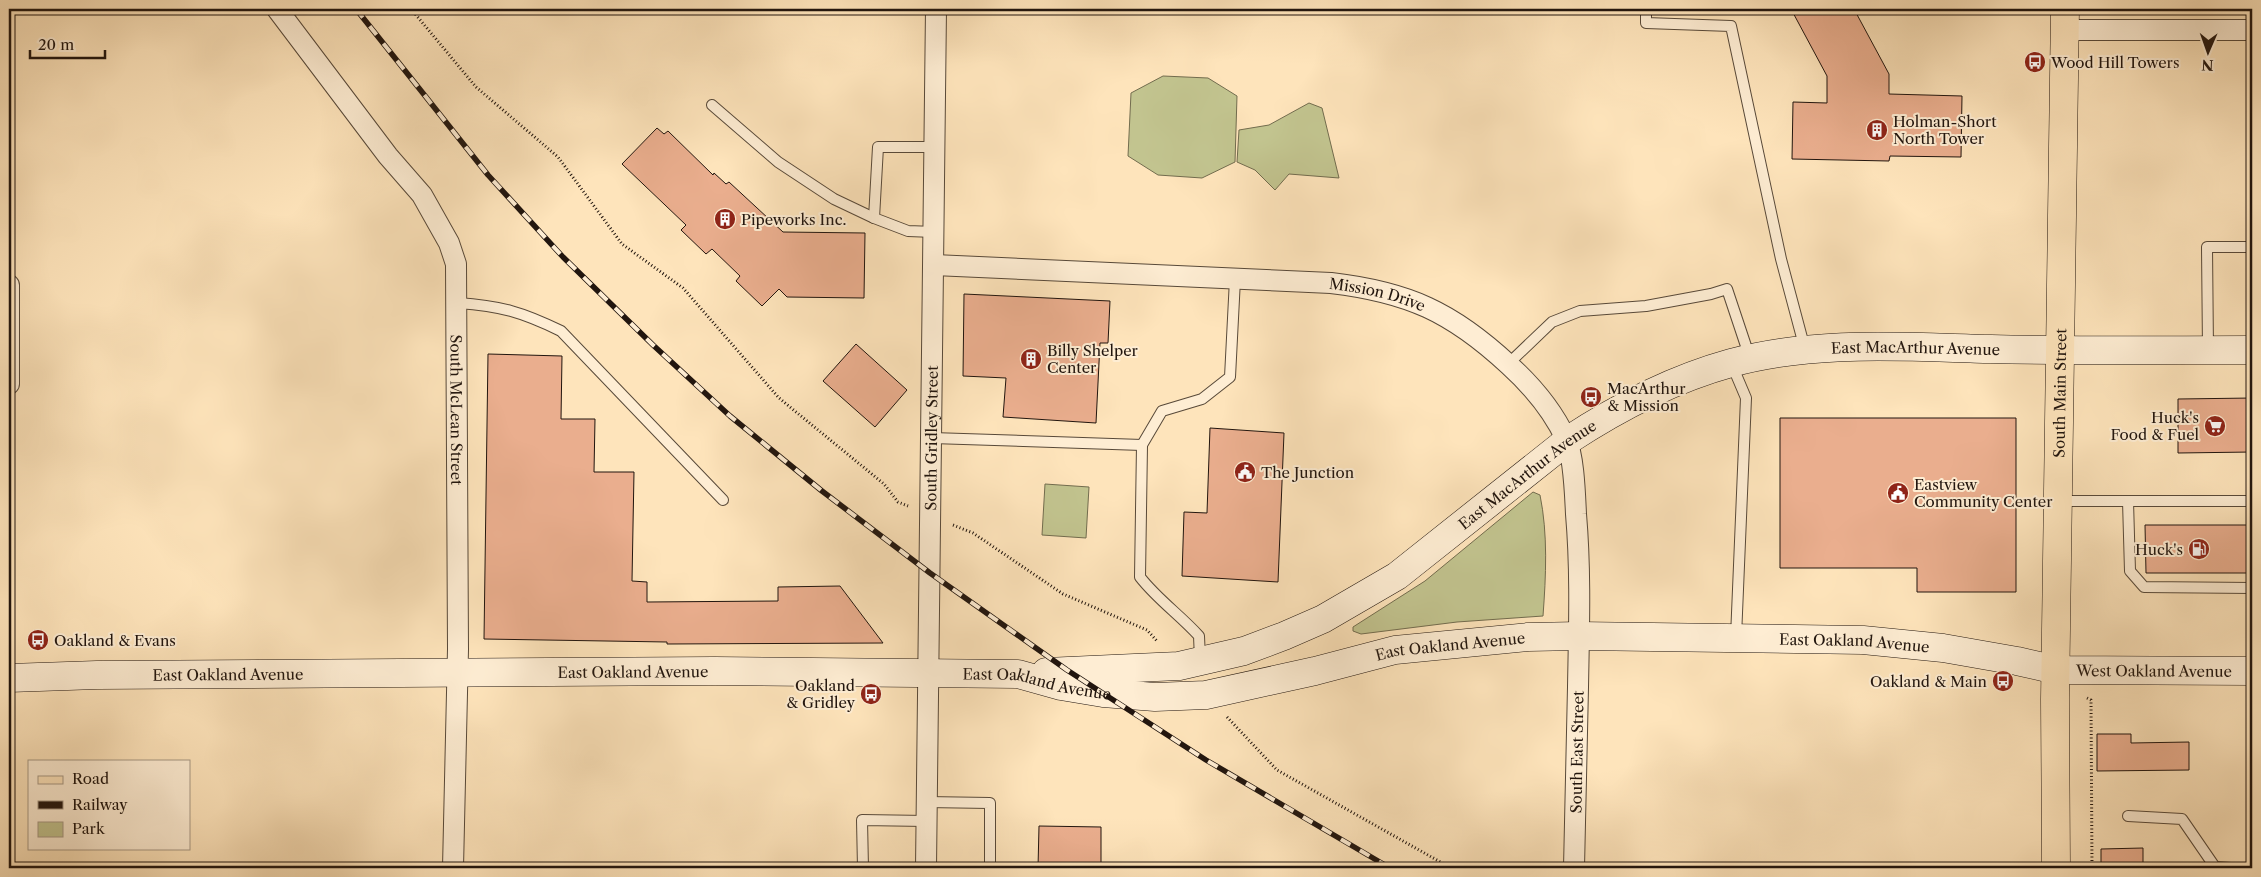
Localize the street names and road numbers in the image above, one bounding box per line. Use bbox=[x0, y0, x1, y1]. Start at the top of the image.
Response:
street label: Mission Drive bbox=[1328, 273, 1429, 315]
street label: South Main Street bbox=[2049, 327, 2070, 458]
street label: South McLean Street bbox=[447, 334, 467, 486]
street label: East MacArthur Avenue bbox=[1831, 337, 2000, 359]
street label: South Gridley Street bbox=[921, 365, 941, 511]
street label: East MacArthur Avenue bbox=[1454, 415, 1600, 533]
street label: East Oakland Avenue bbox=[1373, 628, 1526, 664]
street label: East Oakland Avenue bbox=[1779, 629, 1931, 656]
street label: West Oakland Avenue bbox=[2075, 661, 2232, 680]
street label: East Oakland Avenue bbox=[557, 662, 708, 682]
street label: East Oakland Avenue bbox=[153, 664, 303, 684]
street label: East Oakland Avenue bbox=[962, 664, 1112, 703]
street label: South East Street bbox=[1566, 690, 1588, 813]

